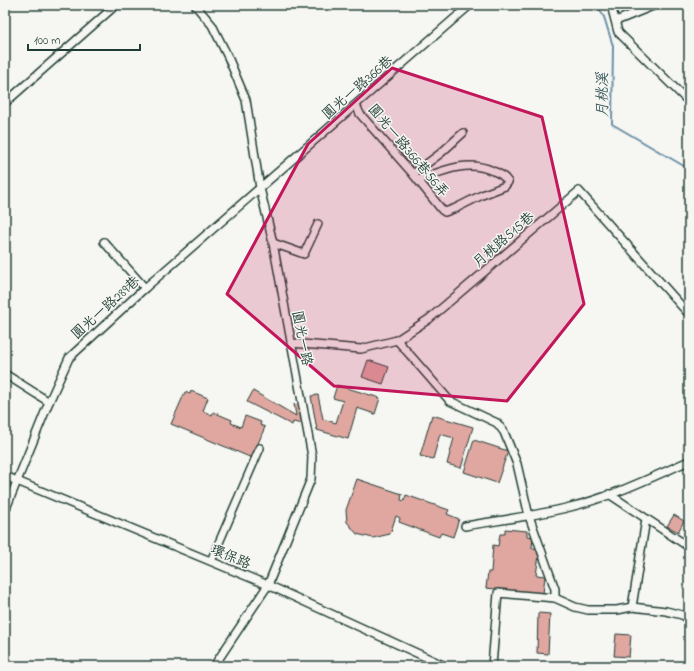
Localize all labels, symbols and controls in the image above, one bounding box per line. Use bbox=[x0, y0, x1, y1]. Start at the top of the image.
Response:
scale bar bbox=[28, 26, 140, 52]
text: 100 m bbox=[34, 32, 61, 50]
street label: 圓光一路366巷 bbox=[318, 51, 399, 125]
water label: 月桃溪 bbox=[592, 72, 614, 118]
street label: 圓光一路366巷56弄 bbox=[362, 100, 453, 202]
street label: 月桃路515巷 bbox=[468, 206, 540, 273]
street label: 圓光一路289巷 bbox=[67, 271, 146, 345]
street label: 圓光一路 bbox=[286, 309, 317, 368]
street label: 環保路 bbox=[207, 540, 254, 575]

